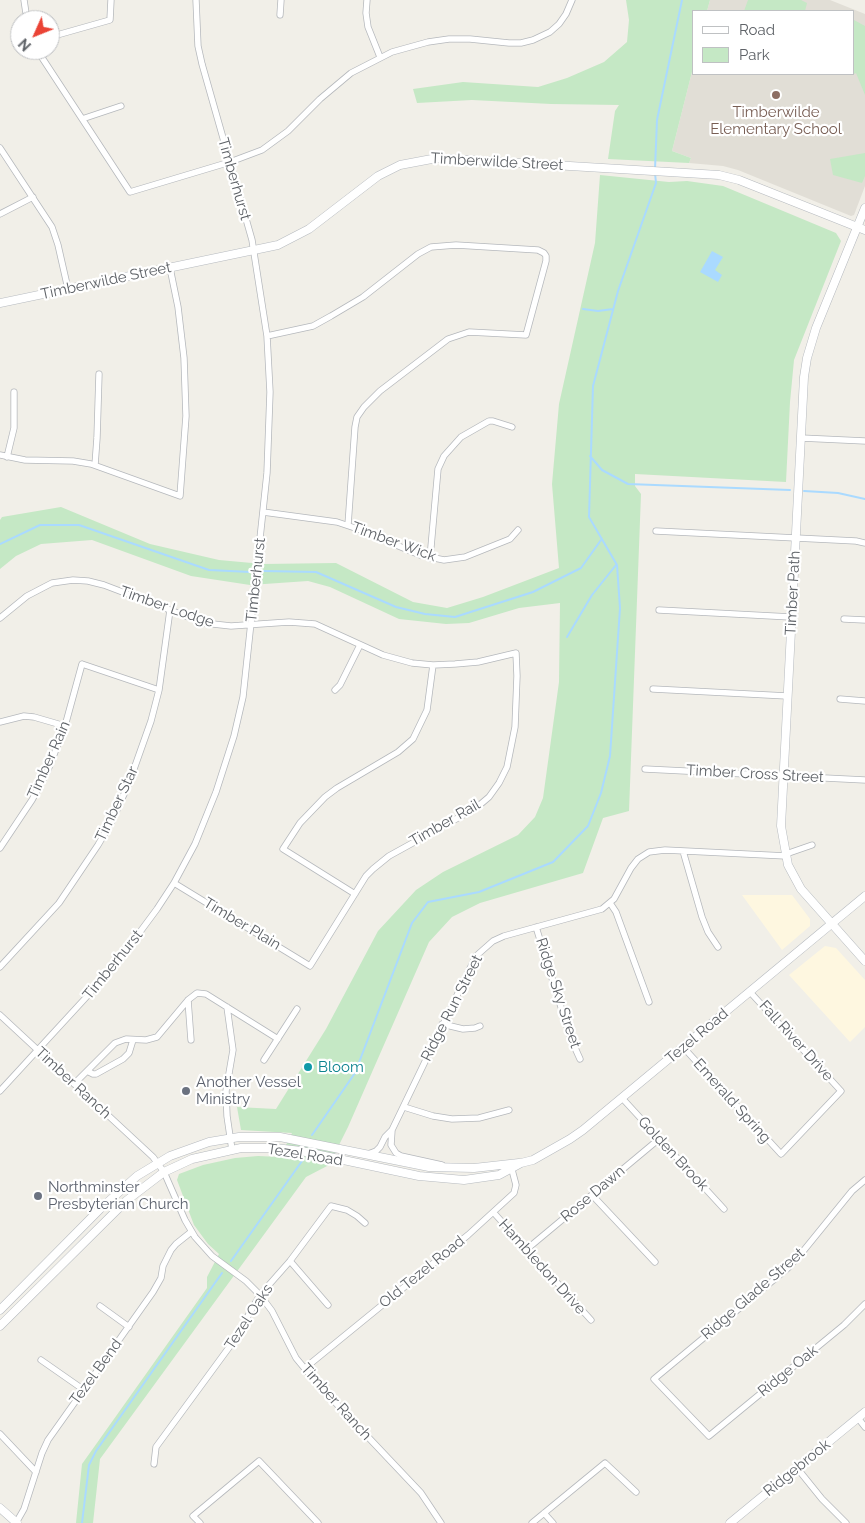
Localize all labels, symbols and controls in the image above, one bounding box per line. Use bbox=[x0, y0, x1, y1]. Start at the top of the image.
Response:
north arrow bbox=[10, 10, 60, 60]
legend bbox=[692, 10, 855, 75]
text: Road bbox=[739, 21, 775, 39]
text: N bbox=[15, 35, 34, 54]
text: Park bbox=[739, 46, 770, 64]
marker: Timberwilde Elementary School bbox=[770, 89, 782, 101]
place label: Timberwilde Elementary School bbox=[710, 103, 842, 138]
street label: Timberhurst bbox=[214, 136, 254, 222]
street label: Timberwilde Street bbox=[430, 150, 564, 174]
street label: Timberwilde Street bbox=[39, 258, 173, 304]
street label: Timber Wick bbox=[349, 518, 439, 566]
street label: Timberhurst bbox=[243, 537, 269, 623]
street label: Timber Path bbox=[782, 550, 804, 636]
street label: Timber Lodge bbox=[118, 582, 216, 632]
street label: Timber Rain bbox=[24, 718, 74, 802]
street label: Timber Cross Street bbox=[686, 761, 824, 787]
street label: Timber Star bbox=[92, 764, 142, 844]
street label: Timber Rail bbox=[406, 796, 484, 850]
street label: Timber Plain bbox=[200, 894, 284, 954]
street label: Timberhurst bbox=[79, 926, 147, 1004]
street label: Ridge Sky Street bbox=[532, 936, 584, 1050]
street label: Ridge Run Street bbox=[417, 952, 487, 1064]
street label: Fall River Drive bbox=[755, 997, 837, 1085]
street label: Tezel Road bbox=[662, 1005, 732, 1067]
street label: Timber Ranch bbox=[31, 1043, 115, 1123]
street label: Emerald Spring bbox=[689, 1055, 775, 1147]
place label: Bloom bbox=[318, 1058, 364, 1076]
marker: Bloom bbox=[302, 1061, 314, 1073]
place label: Another Vessel Ministry bbox=[196, 1073, 301, 1108]
marker: Another Vessel Ministry bbox=[180, 1085, 192, 1097]
street label: Golden Brook bbox=[634, 1113, 712, 1195]
street label: Tezel Road bbox=[266, 1140, 344, 1170]
street label: Rose Dawn bbox=[557, 1162, 629, 1226]
place label: Northminster Presbyterian Church bbox=[48, 1178, 188, 1213]
marker: Northminster Presbyterian Church bbox=[32, 1190, 44, 1202]
street label: Hambledon Drive bbox=[495, 1216, 589, 1318]
street label: Old Tezel Road bbox=[376, 1232, 468, 1312]
street label: Ridge Glade Street bbox=[698, 1244, 808, 1344]
street label: Tezel Oaks bbox=[221, 1281, 277, 1353]
street label: Tezel Bend bbox=[66, 1336, 126, 1408]
street label: Ridge Oak bbox=[755, 1341, 821, 1401]
street label: Timber Ranch bbox=[297, 1360, 375, 1444]
street label: Ridgebrook bbox=[760, 1436, 834, 1500]

